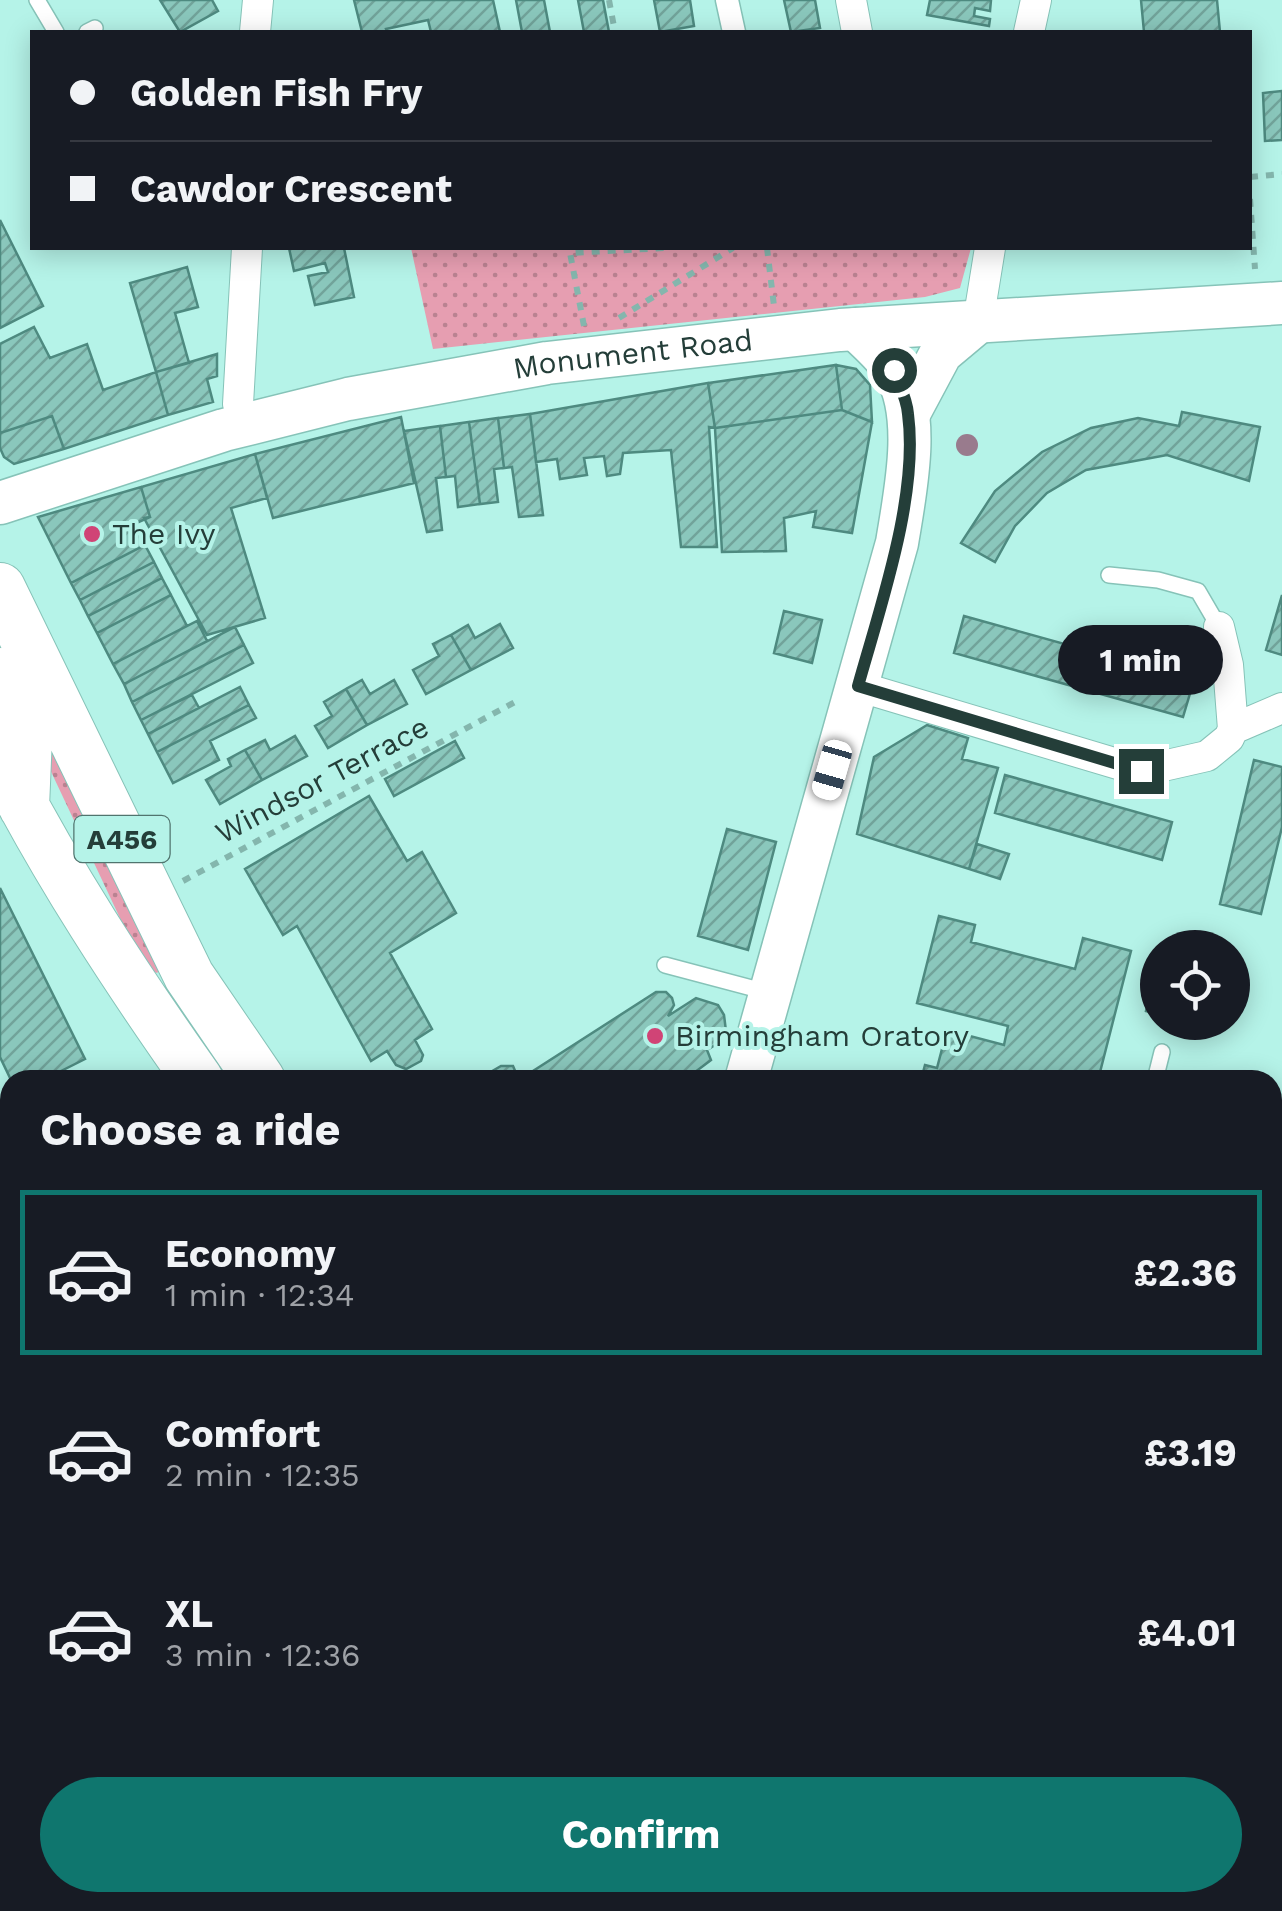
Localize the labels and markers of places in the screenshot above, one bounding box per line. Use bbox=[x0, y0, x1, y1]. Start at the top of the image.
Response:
place label: The Ivy bbox=[112, 516, 216, 551]
marker: The Ivy bbox=[81, 523, 103, 545]
place label: Birmingham Oratory bbox=[675, 1018, 970, 1053]
marker: Birmingham Oratory bbox=[644, 1025, 666, 1047]

